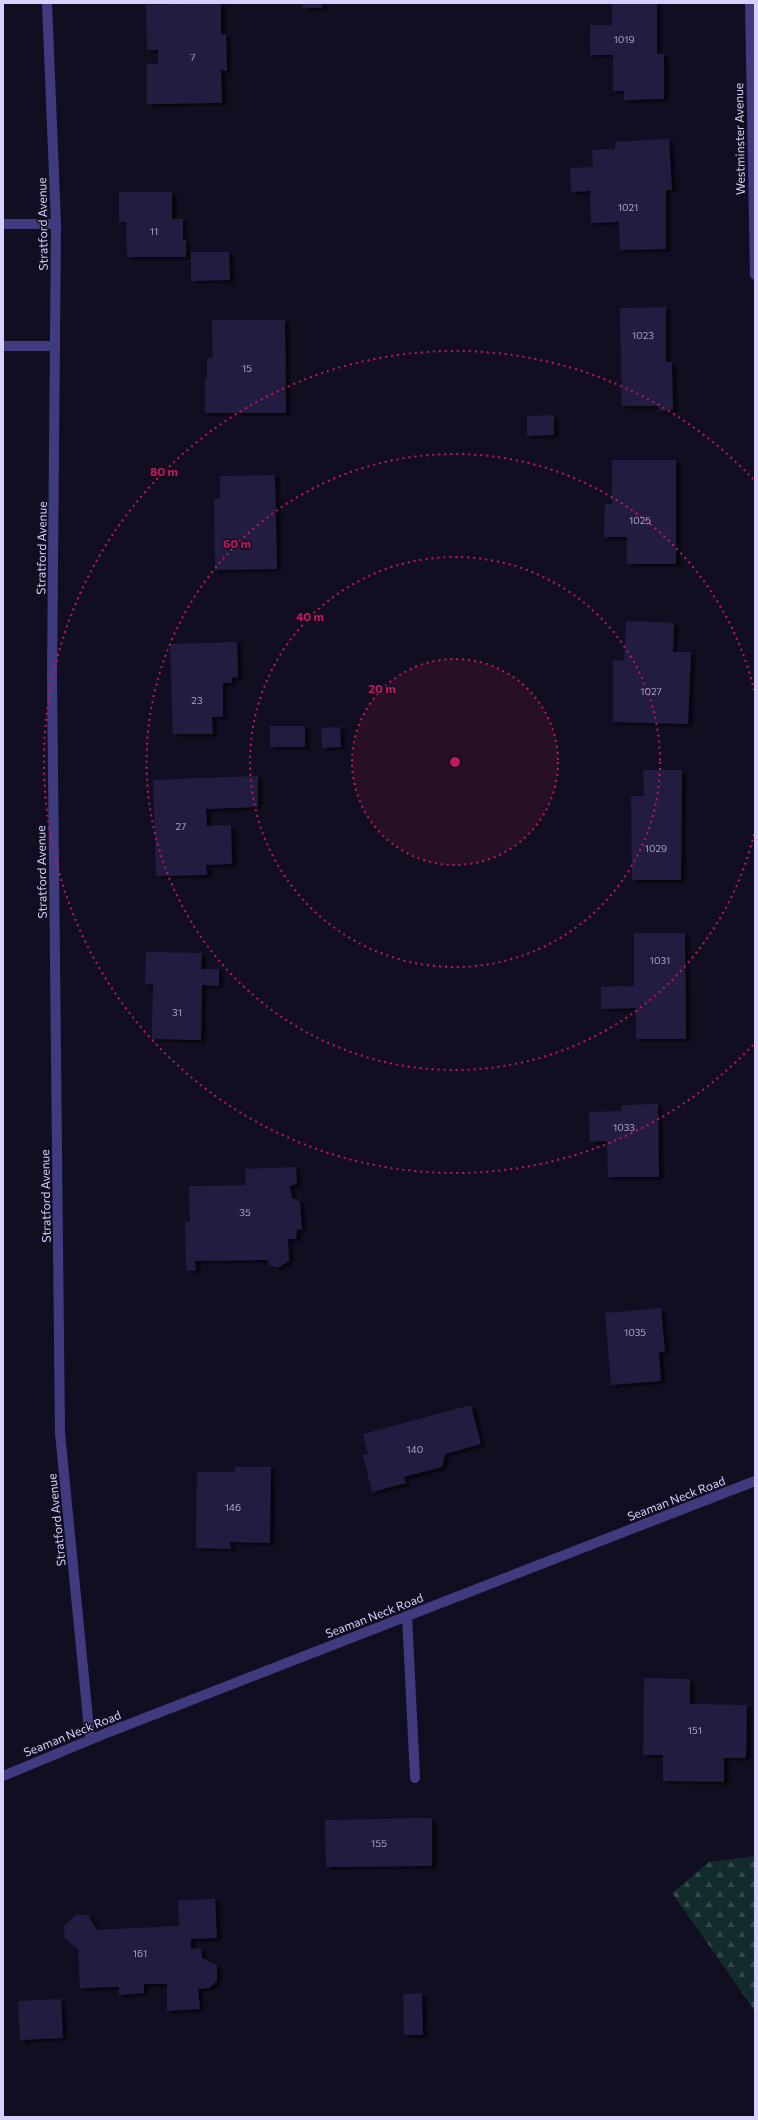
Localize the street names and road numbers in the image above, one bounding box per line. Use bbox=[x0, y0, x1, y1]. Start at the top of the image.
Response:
street label: Westminster Avenue bbox=[731, 83, 747, 195]
street label: Stratford Avenue bbox=[34, 177, 50, 271]
street label: Stratford Avenue bbox=[33, 501, 49, 595]
street label: Stratford Avenue bbox=[33, 825, 49, 919]
street label: Stratford Avenue bbox=[37, 1149, 53, 1243]
street label: Stratford Avenue bbox=[44, 1473, 68, 1567]
street label: Seaman Neck Road bbox=[625, 1473, 727, 1523]
street label: Seaman Neck Road bbox=[323, 1590, 425, 1640]
street label: Seaman Neck Road bbox=[21, 1707, 123, 1759]

